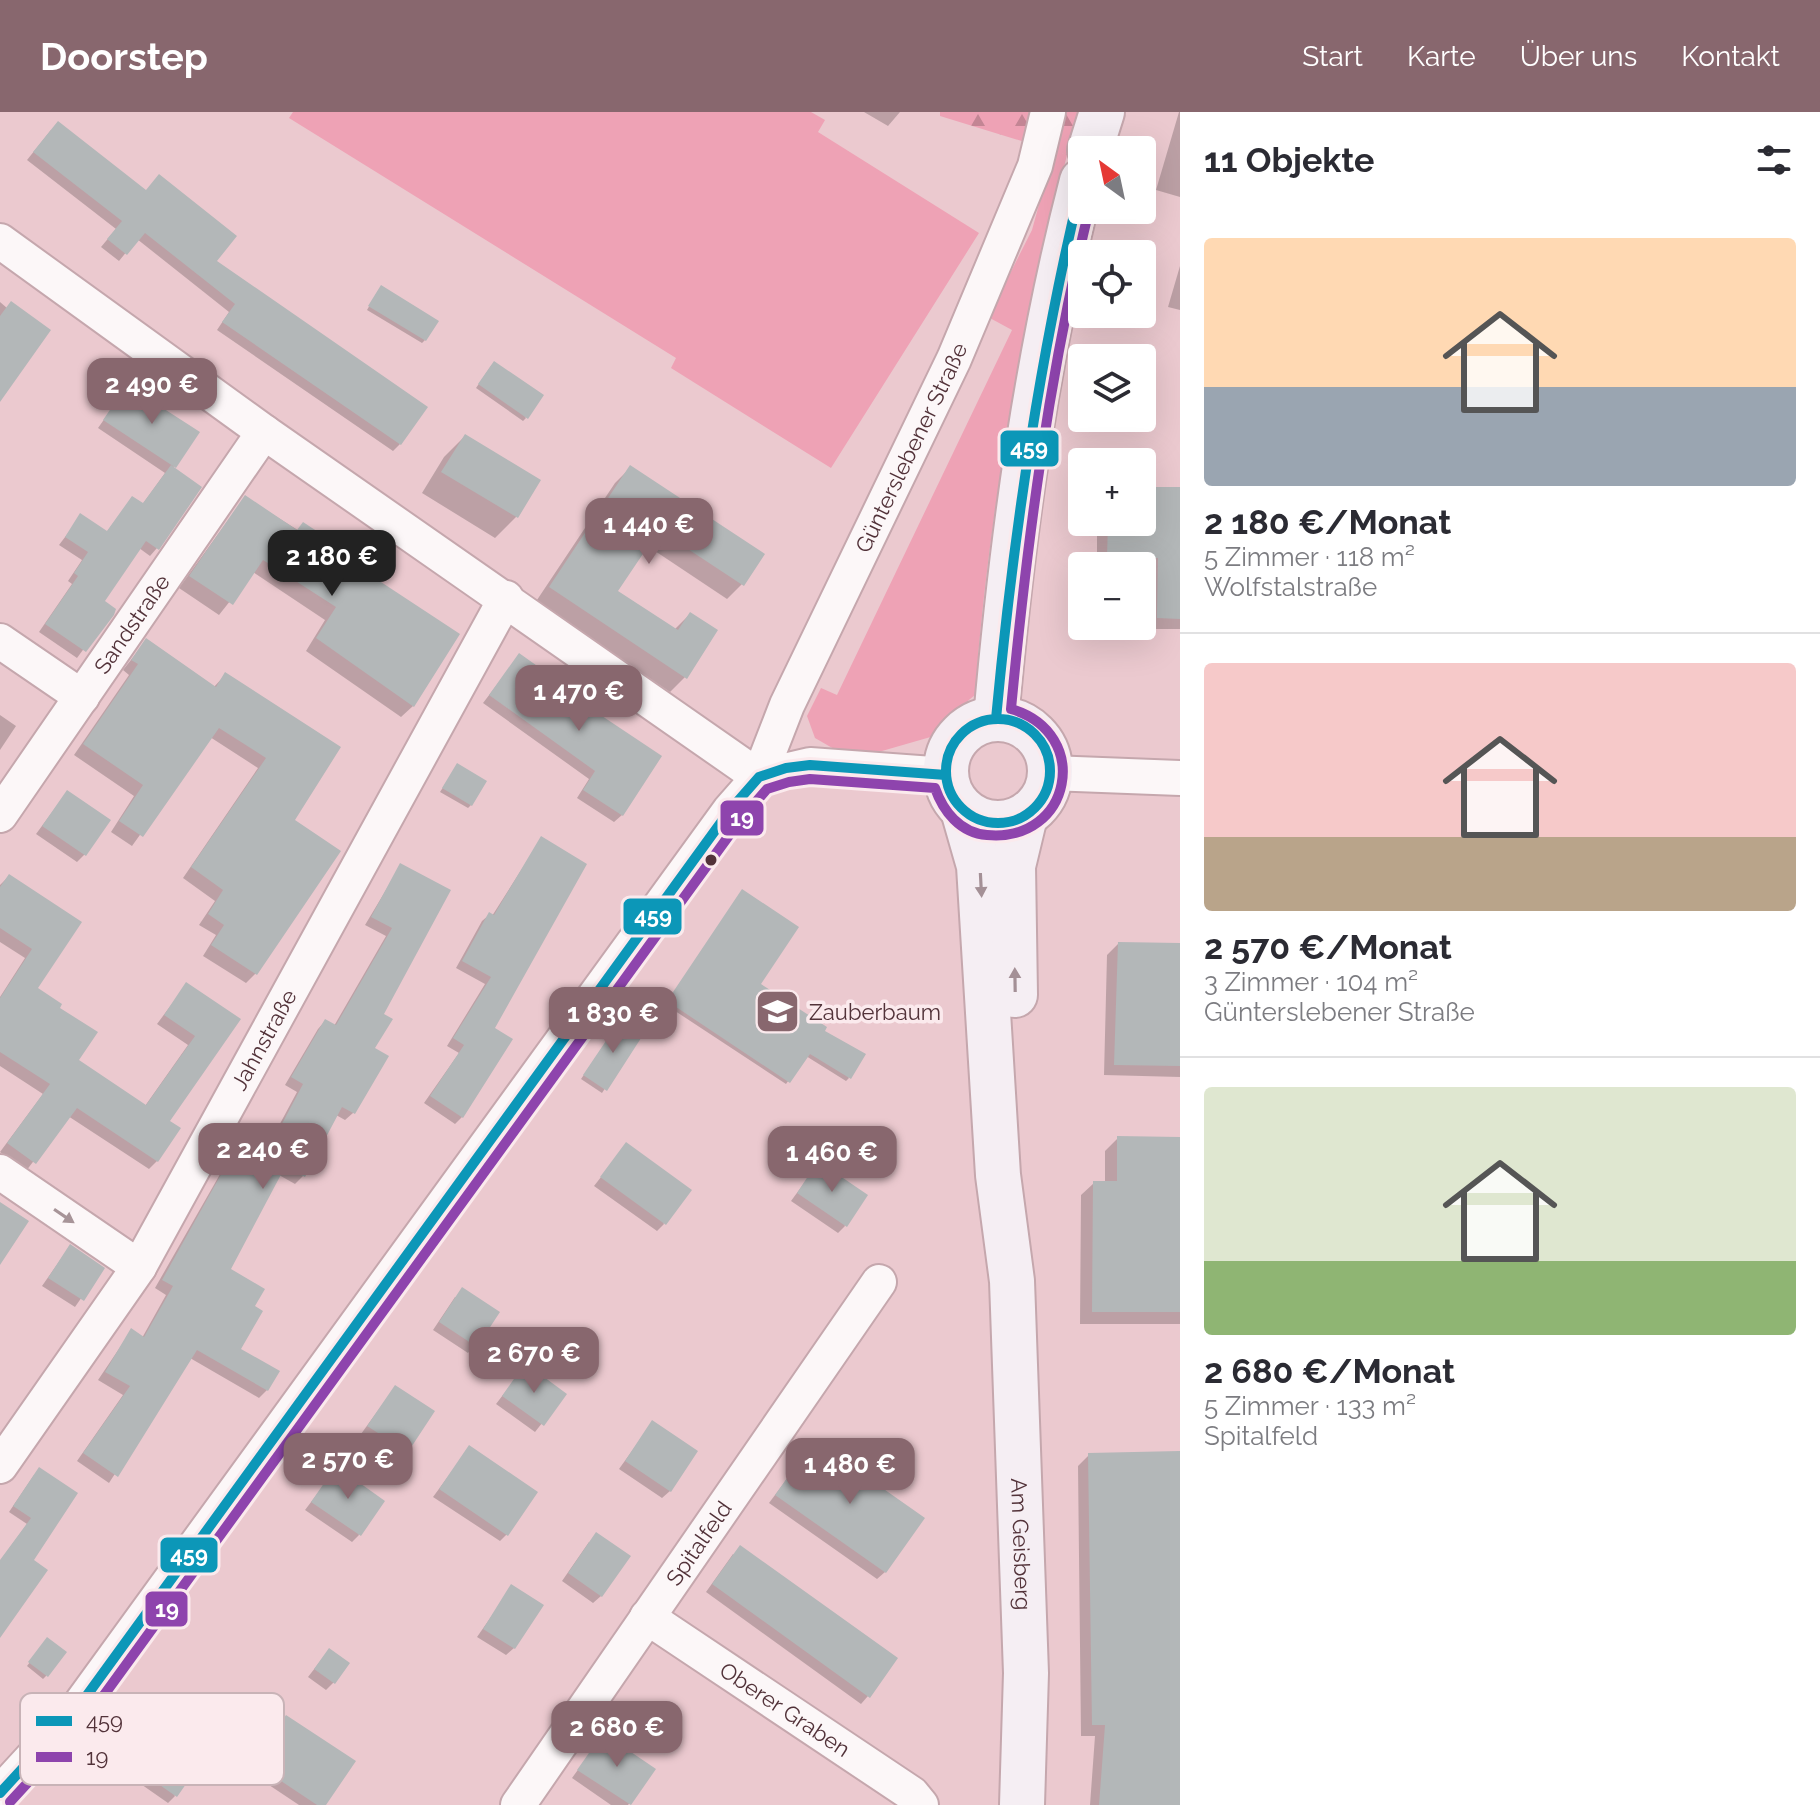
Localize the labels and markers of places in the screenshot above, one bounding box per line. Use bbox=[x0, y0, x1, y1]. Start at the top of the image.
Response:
pin: 2 490 € bbox=[78, 358, 226, 426]
pin: 1 440 € bbox=[575, 498, 723, 566]
pin: 2 180 € bbox=[258, 530, 406, 598]
pin: 1 470 € bbox=[505, 665, 653, 733]
unlabelled marker bbox=[703, 852, 719, 868]
pin: 1 830 € bbox=[539, 987, 687, 1055]
school or university icon: Zauberbaum bbox=[754, 988, 802, 1036]
place label: Zauberbaum bbox=[809, 999, 941, 1025]
pin: 2 240 € bbox=[189, 1123, 337, 1191]
pin: 1 460 € bbox=[758, 1126, 906, 1194]
pin: 2 670 € bbox=[460, 1327, 608, 1395]
pin: 2 570 € bbox=[274, 1433, 422, 1501]
pin: 1 480 € bbox=[776, 1438, 924, 1506]
pin: 2 680 € bbox=[543, 1701, 691, 1769]

